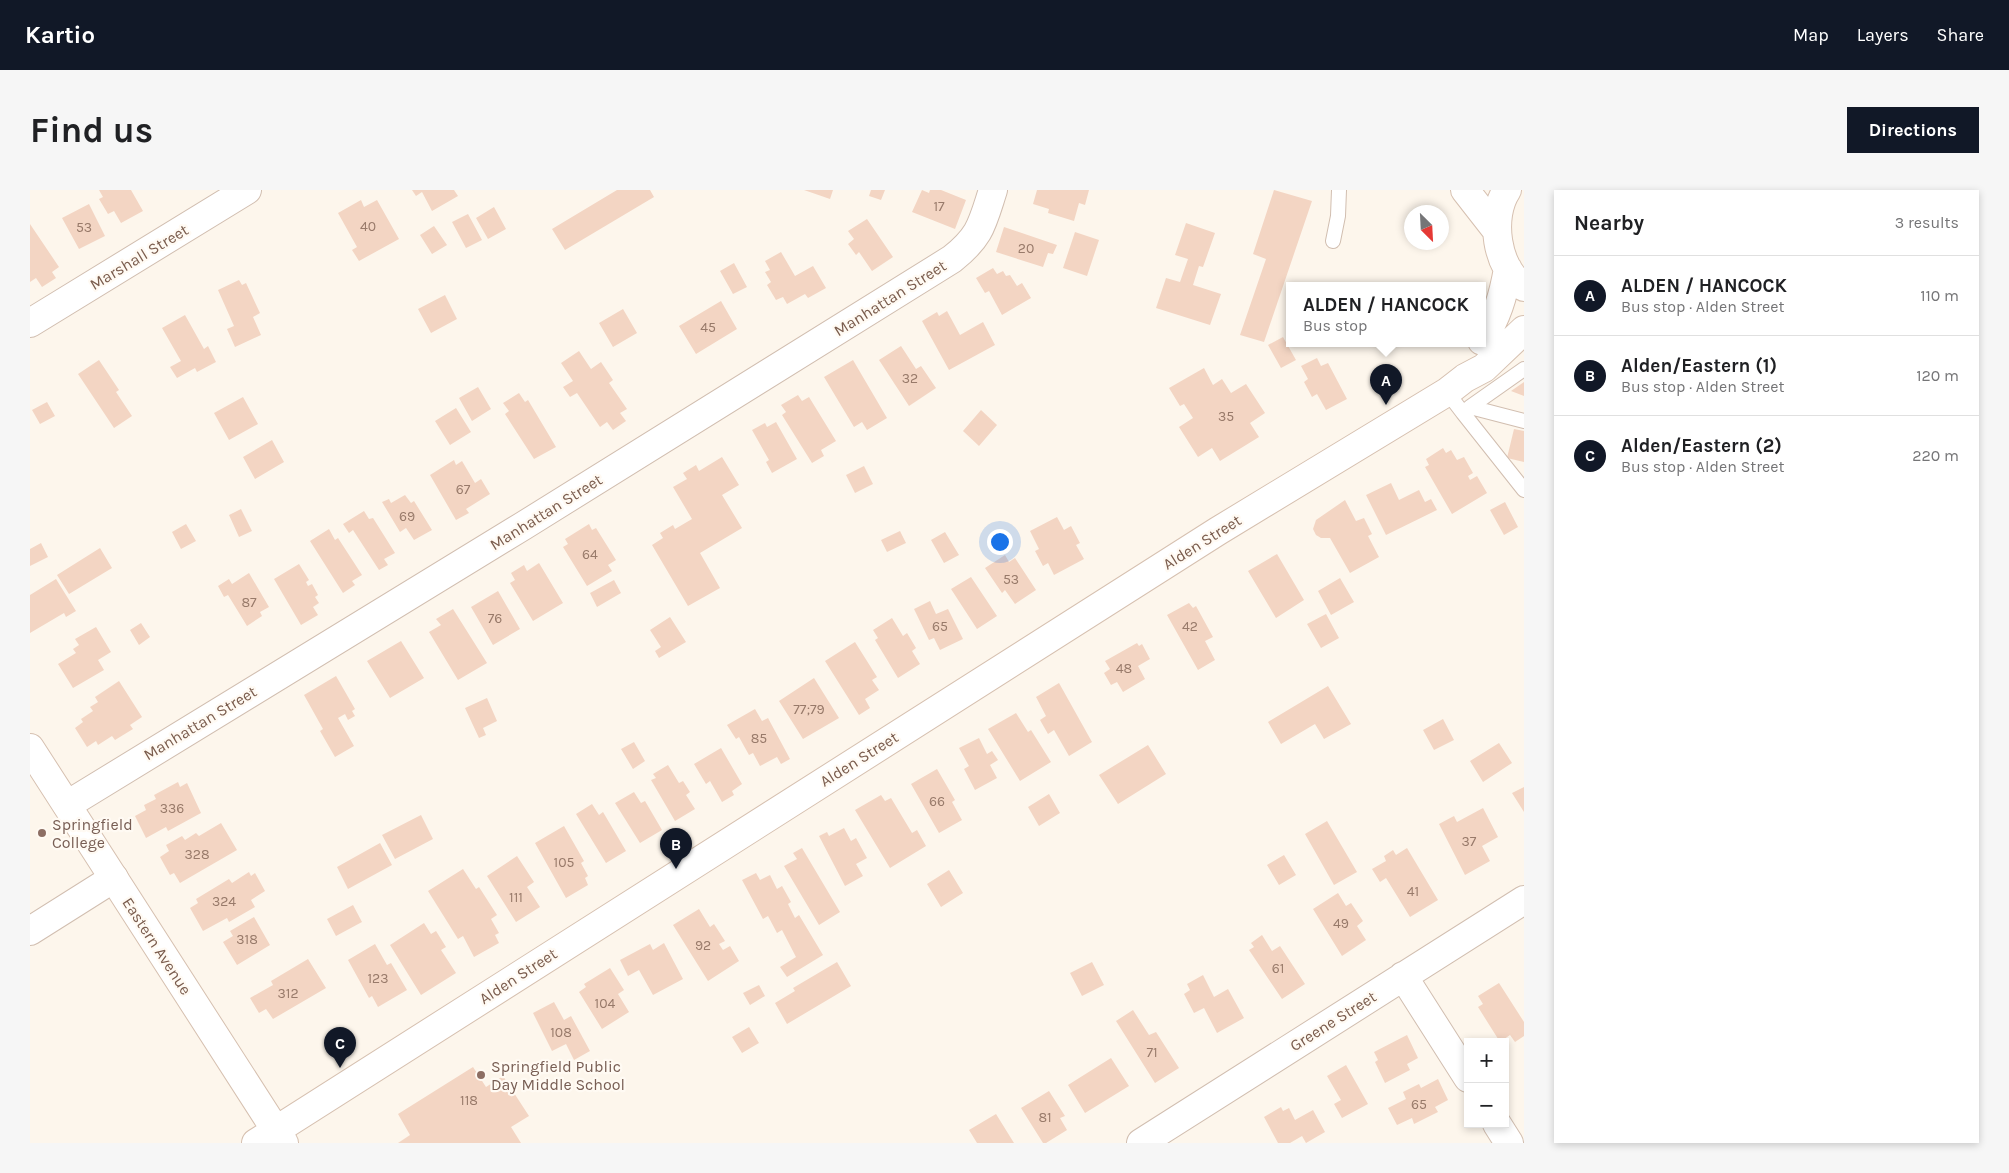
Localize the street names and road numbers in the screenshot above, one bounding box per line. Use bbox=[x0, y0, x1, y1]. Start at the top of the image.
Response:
street label: Marshall Street bbox=[86, 220, 192, 294]
street label: Manhattan Street bbox=[830, 256, 950, 340]
street label: Manhattan Street bbox=[486, 470, 606, 554]
street label: Alden Street bbox=[1159, 510, 1245, 574]
street label: Manhattan Street bbox=[140, 682, 260, 764]
street label: Alden Street bbox=[816, 727, 902, 791]
street label: Eastern Avenue bbox=[118, 894, 196, 998]
street label: Alden Street bbox=[476, 944, 560, 1008]
street label: Greene Street bbox=[1286, 987, 1380, 1055]

